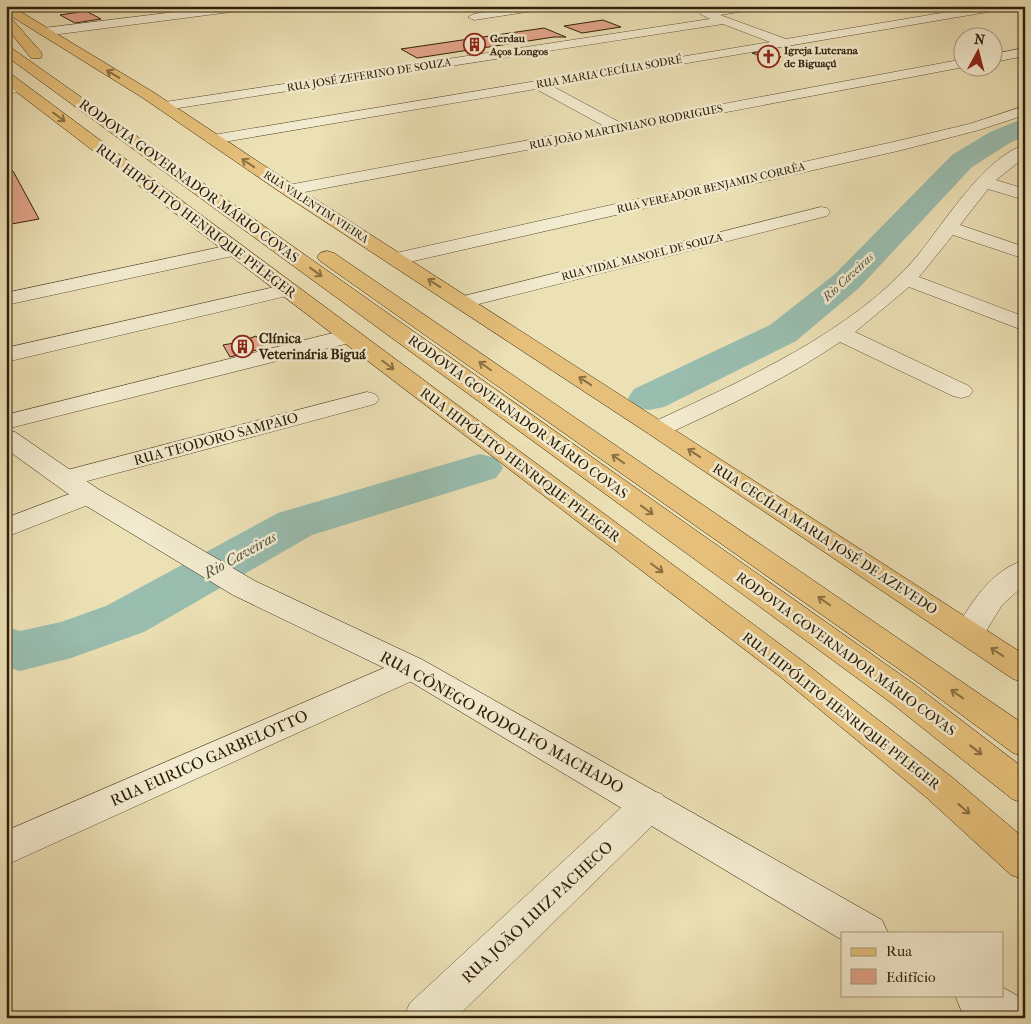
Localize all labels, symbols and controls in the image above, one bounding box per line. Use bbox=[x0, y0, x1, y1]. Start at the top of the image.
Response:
north arrow bbox=[954, 28, 1004, 78]
text: N bbox=[973, 31, 986, 49]
building icon: Gerdau Aços Longos bbox=[462, 32, 486, 56]
place label: Gerdau Aços Longos bbox=[489, 32, 548, 58]
church icon: Igreja Luterana de Biguaçú bbox=[756, 44, 780, 68]
place label: Igreja Luterana de Biguaçú bbox=[784, 44, 859, 70]
street label: RUA MARIA CECÍLIA SODRÉ bbox=[535, 53, 683, 91]
street label: RUA JOSÉ ZEFERINO DE SOUZA bbox=[286, 55, 453, 94]
one-way arrow bbox=[106, 68, 120, 78]
street label: RODOVIA GOVERNADOR MÁRIO COVAS bbox=[76, 95, 303, 267]
street label: RUA JOÃO MARTINIANO RODRIGUES bbox=[528, 102, 724, 152]
one-way arrow bbox=[52, 112, 66, 122]
street label: RUA HIPÓLITO HENRIQUE PFLEGER bbox=[93, 139, 301, 302]
one-way arrow bbox=[242, 158, 256, 168]
street label: RUA VEREADOR BENJAMIN CORRÊA bbox=[616, 160, 807, 216]
street label: RUA VALENTIM VIEIRA bbox=[261, 168, 372, 246]
street label: RUA VIDAL MANOEL DE SOUZA bbox=[560, 230, 725, 283]
water label: Rio Caveiras bbox=[819, 250, 876, 305]
one-way arrow bbox=[309, 267, 323, 277]
one-way arrow bbox=[427, 278, 441, 288]
place label: Clínica Veterinária Biguá bbox=[258, 330, 366, 363]
street label: RODOVIA GOVERNADOR MÁRIO COVAS bbox=[405, 331, 632, 503]
building icon: Clínica Veterinária Biguá bbox=[231, 334, 255, 358]
one-way arrow bbox=[381, 360, 395, 370]
one-way arrow bbox=[478, 361, 492, 371]
one-way arrow bbox=[578, 376, 592, 386]
street label: RUA HIPÓLITO HENRIQUE PFLEGER bbox=[417, 383, 625, 546]
street label: RUA TEODORO SAMPAIO bbox=[132, 409, 300, 469]
one-way arrow bbox=[687, 447, 701, 458]
one-way arrow bbox=[611, 454, 625, 464]
street label: RUA CECÍLIA MARIA JOSÉ DE AZEVEDO bbox=[709, 459, 941, 618]
one-way arrow bbox=[640, 505, 654, 515]
water label: Rio Caveiras bbox=[200, 528, 280, 583]
one-way arrow bbox=[650, 563, 664, 573]
street label: RODOVIA GOVERNADOR MÁRIO COVAS bbox=[733, 568, 960, 740]
one-way arrow bbox=[817, 596, 831, 606]
street label: RUA HIPÓLITO HENRIQUE PFLEGER bbox=[739, 628, 945, 794]
street label: RUA CÔNEGO RODOLFO MACHADO bbox=[377, 646, 628, 797]
one-way arrow bbox=[990, 647, 1004, 657]
one-way arrow bbox=[950, 689, 964, 699]
street label: RUA EURICO GARBELOTTO bbox=[107, 706, 311, 810]
one-way arrow bbox=[969, 745, 983, 755]
one-way arrow bbox=[957, 803, 970, 815]
street label: RUA JOÃO LUIZ PACHECO bbox=[458, 837, 616, 987]
legend bbox=[841, 932, 1004, 996]
text: Rua bbox=[886, 942, 913, 960]
text: Edifício bbox=[886, 968, 936, 986]

